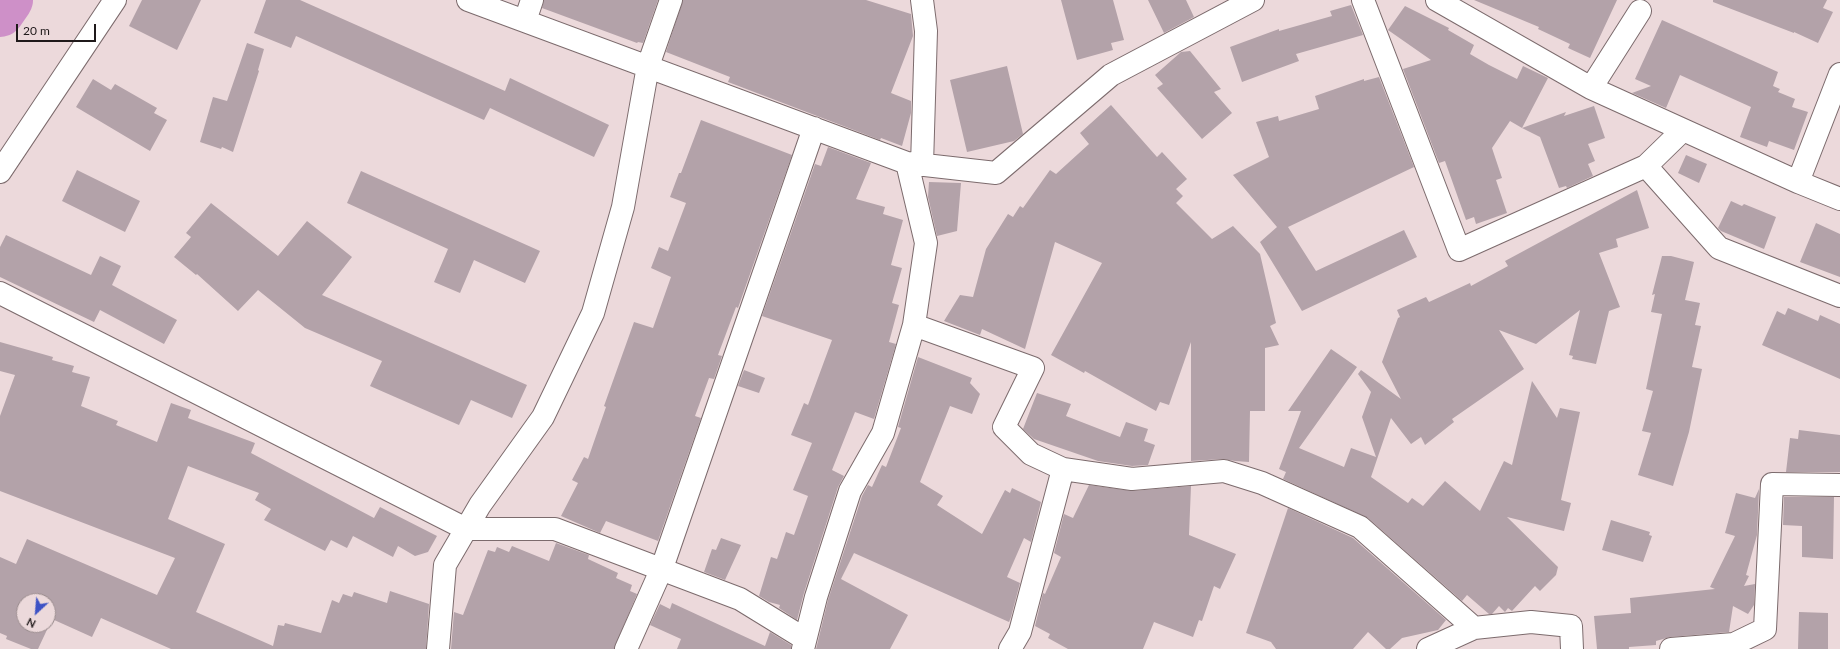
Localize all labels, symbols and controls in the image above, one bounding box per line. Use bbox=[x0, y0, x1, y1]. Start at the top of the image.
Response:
scale bar bbox=[18, 16, 98, 42]
text: 20 m bbox=[23, 23, 50, 38]
north arrow bbox=[16, 593, 56, 633]
text: N bbox=[24, 616, 38, 631]

